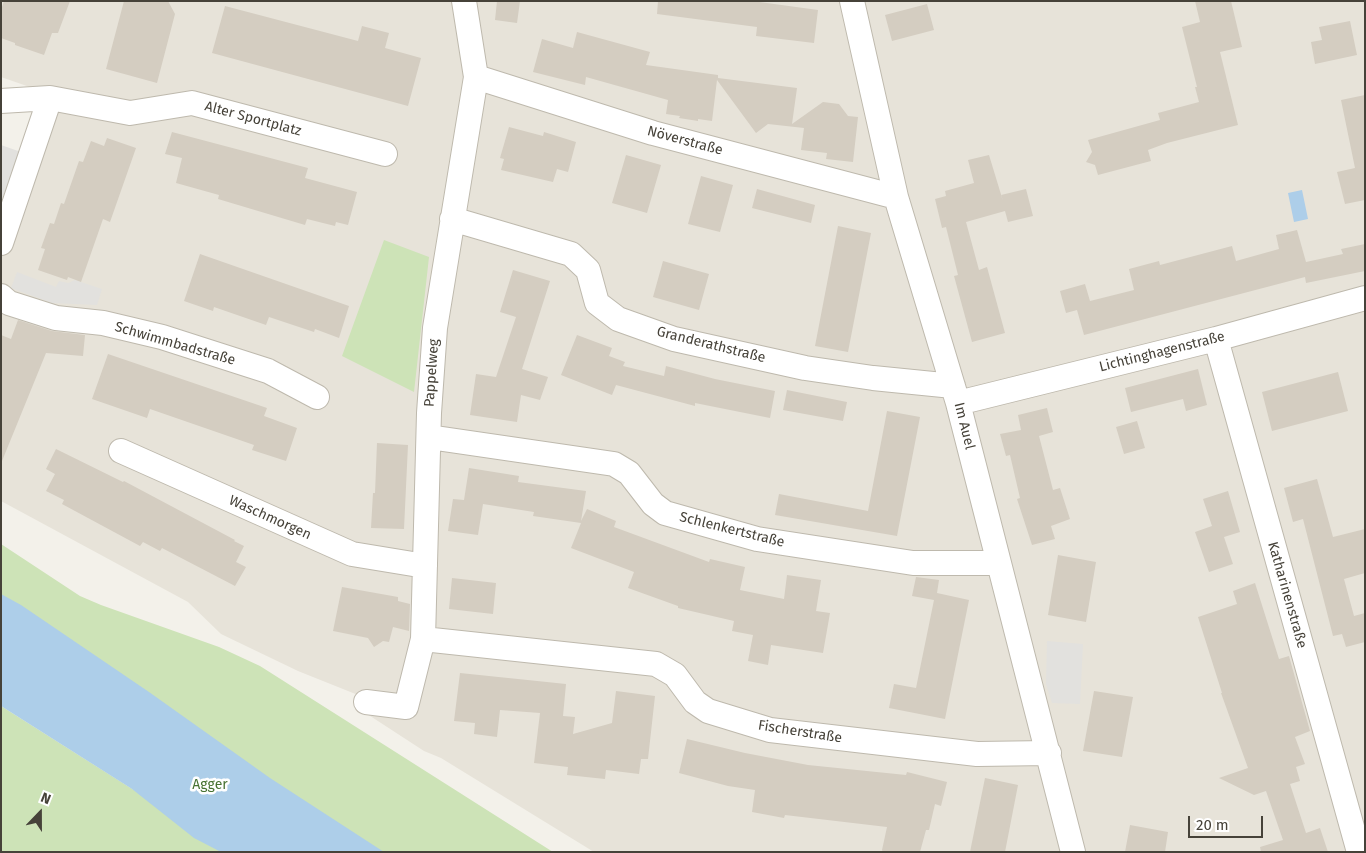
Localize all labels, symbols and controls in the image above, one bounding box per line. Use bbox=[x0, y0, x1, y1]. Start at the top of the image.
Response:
street label: Alter Sportplatz bbox=[203, 98, 303, 140]
street label: Növerstraße bbox=[645, 123, 725, 159]
street label: Schwimmbadstraße bbox=[113, 319, 237, 369]
street label: Granderathstraße bbox=[655, 323, 767, 367]
street label: Lichtinghagenstraße bbox=[1097, 328, 1227, 376]
street label: Pappelweg bbox=[421, 338, 443, 408]
street label: Im Auel bbox=[950, 401, 978, 451]
street label: Waschmorgen bbox=[226, 492, 314, 544]
street label: Schlenkertstraße bbox=[678, 509, 786, 551]
street label: Katharinenstraße bbox=[1264, 540, 1310, 650]
street label: Fischerstraße bbox=[757, 717, 843, 747]
park label: Agger bbox=[192, 777, 228, 793]
north arrow bbox=[15, 788, 65, 838]
text: N bbox=[38, 789, 53, 808]
scale bar bbox=[1191, 806, 1266, 838]
text: 20 m bbox=[1196, 816, 1229, 834]

